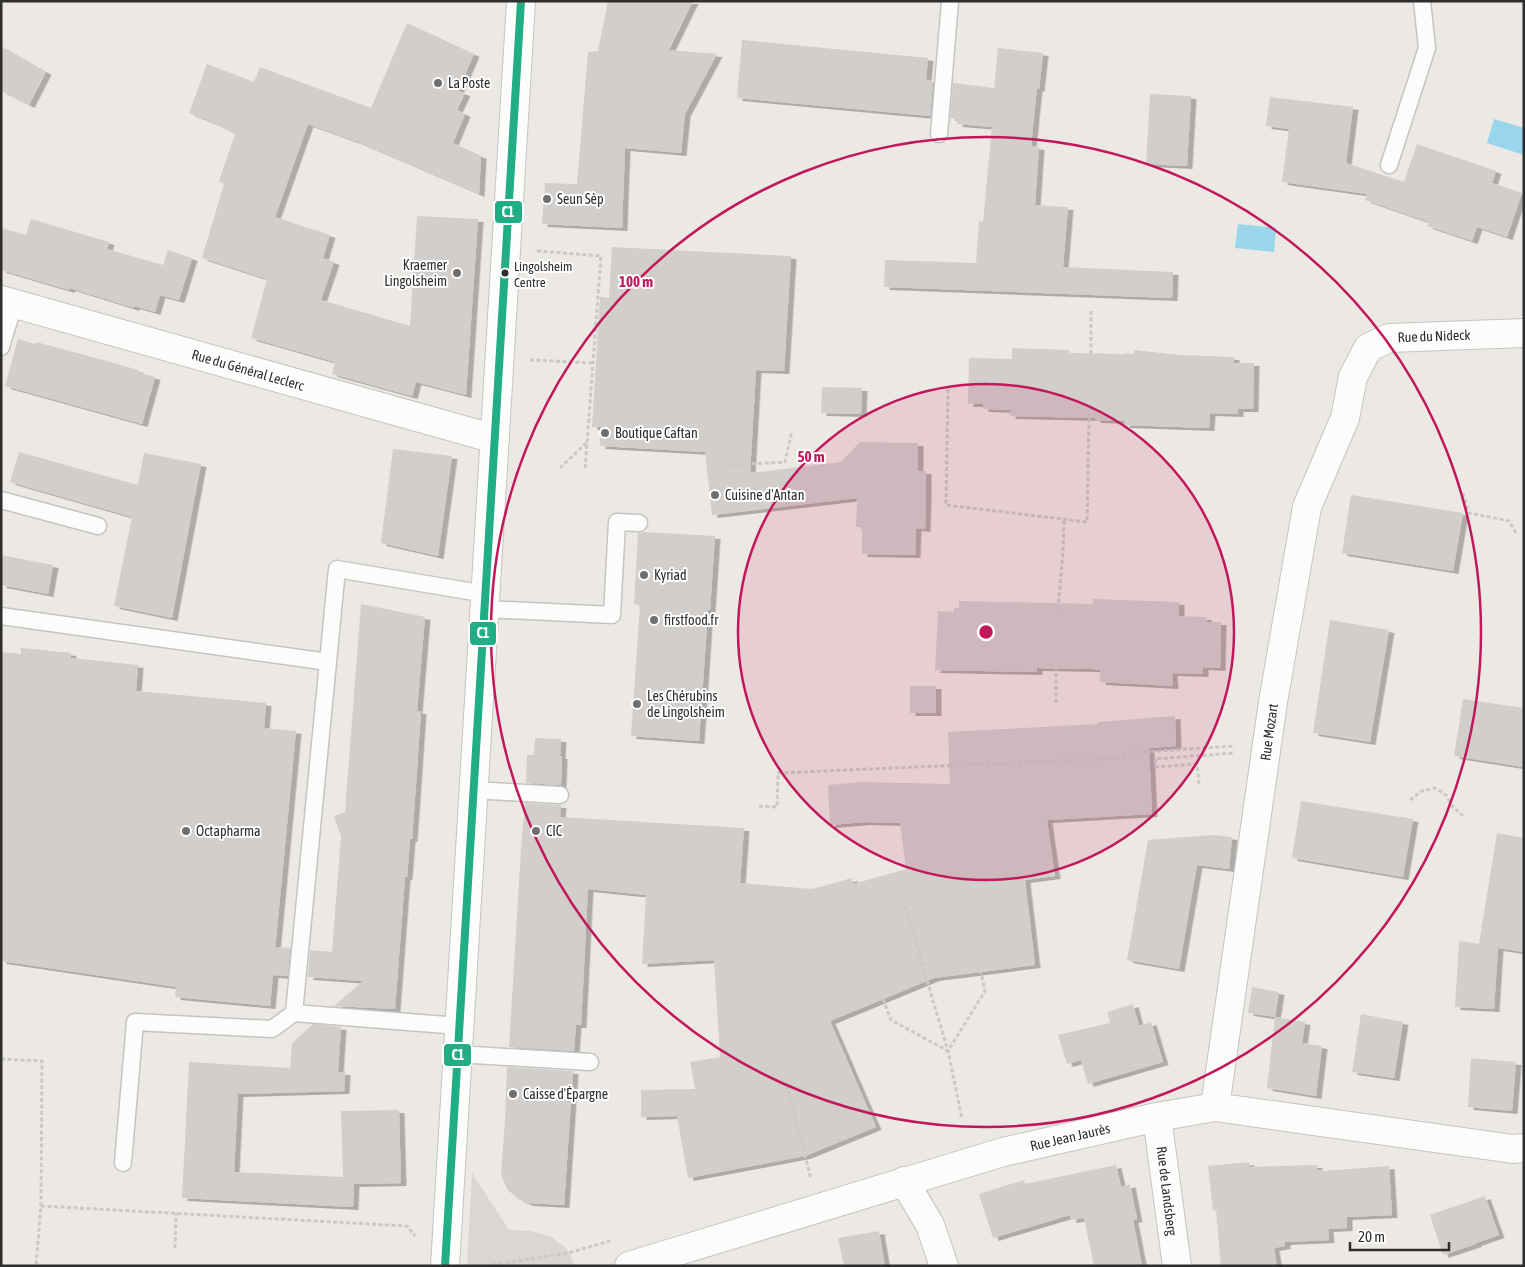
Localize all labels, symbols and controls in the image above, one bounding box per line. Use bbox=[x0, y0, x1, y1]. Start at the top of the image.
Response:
place label: La Poste bbox=[448, 75, 490, 91]
marker: La Poste bbox=[432, 77, 444, 89]
place label: Seun Sèp bbox=[557, 191, 604, 207]
marker: Seun Sèp bbox=[541, 193, 553, 205]
line badge: C1 bbox=[494, 200, 523, 224]
text: C1 bbox=[502, 204, 515, 220]
place label: Kraemer Lingolsheim bbox=[384, 257, 448, 289]
place label: Lingolsheim Centre bbox=[514, 259, 572, 290]
marker: Kraemer Lingolsheim bbox=[451, 267, 463, 279]
marker: Lingolsheim Centre bbox=[500, 268, 510, 278]
text: 100 m bbox=[619, 273, 653, 290]
street label: Rue du Nideck bbox=[1397, 327, 1471, 345]
street label: Rue du Général Leclerc bbox=[190, 346, 307, 394]
place label: Boutique Caftan bbox=[615, 425, 698, 441]
marker: Boutique Caftan bbox=[599, 427, 611, 439]
text: 50 m bbox=[798, 448, 825, 465]
place label: Cuisine d'Antan bbox=[725, 487, 804, 503]
marker: Cuisine d'Antan bbox=[709, 489, 721, 501]
place label: Kyriad bbox=[654, 567, 687, 583]
marker: Kyriad bbox=[638, 569, 650, 581]
place label: firstfood.fr bbox=[664, 612, 719, 628]
marker: firstfood.fr bbox=[648, 614, 660, 626]
line badge: C1 bbox=[469, 621, 497, 646]
centre of rings bbox=[977, 623, 995, 641]
text: C1 bbox=[477, 625, 490, 641]
place label: Les Chérubins de Lingolsheim bbox=[647, 688, 725, 720]
marker: Les Chérubins de Lingolsheim bbox=[631, 698, 643, 710]
street label: Rue Mozart bbox=[1257, 702, 1281, 762]
place label: Octapharma bbox=[196, 823, 261, 839]
place label: CIC bbox=[546, 823, 563, 839]
marker: Octapharma bbox=[180, 825, 192, 837]
marker: CIC bbox=[530, 825, 542, 837]
line badge: C1 bbox=[443, 1043, 472, 1067]
text: C1 bbox=[452, 1047, 465, 1063]
place label: Caisse d'Épargne bbox=[523, 1086, 608, 1102]
marker: Caisse d'Épargne bbox=[507, 1088, 519, 1100]
street label: Rue Jean Jaurès bbox=[1029, 1120, 1111, 1154]
street label: Rue de Landsberg bbox=[1154, 1145, 1180, 1237]
scale bar bbox=[1350, 1220, 1449, 1252]
text: 20 m bbox=[1358, 1228, 1385, 1245]

